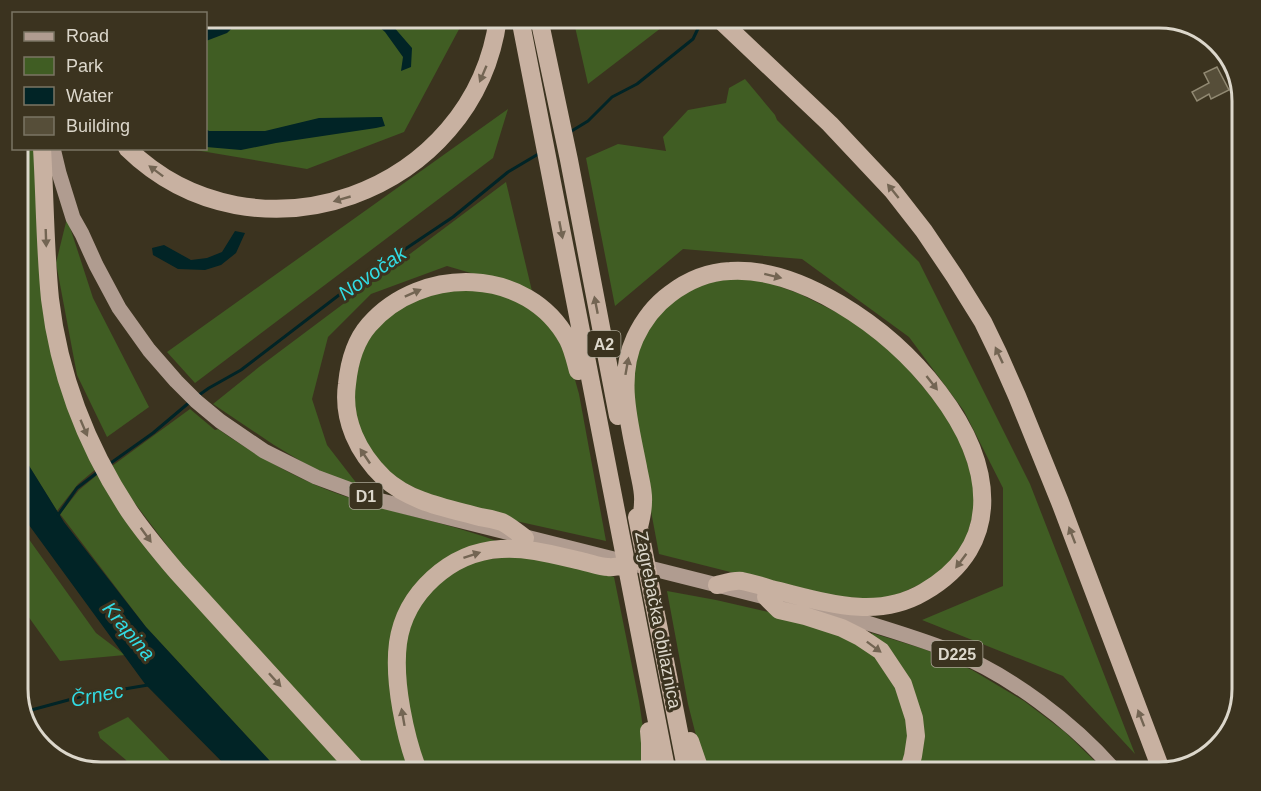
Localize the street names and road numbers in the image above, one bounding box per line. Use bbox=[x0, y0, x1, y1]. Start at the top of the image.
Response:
road number: A2 bbox=[588, 331, 620, 357]
road number: D1 bbox=[350, 483, 382, 509]
street label: Zagrebačka obilaznica bbox=[631, 530, 685, 711]
road number: D225 bbox=[932, 641, 982, 667]

